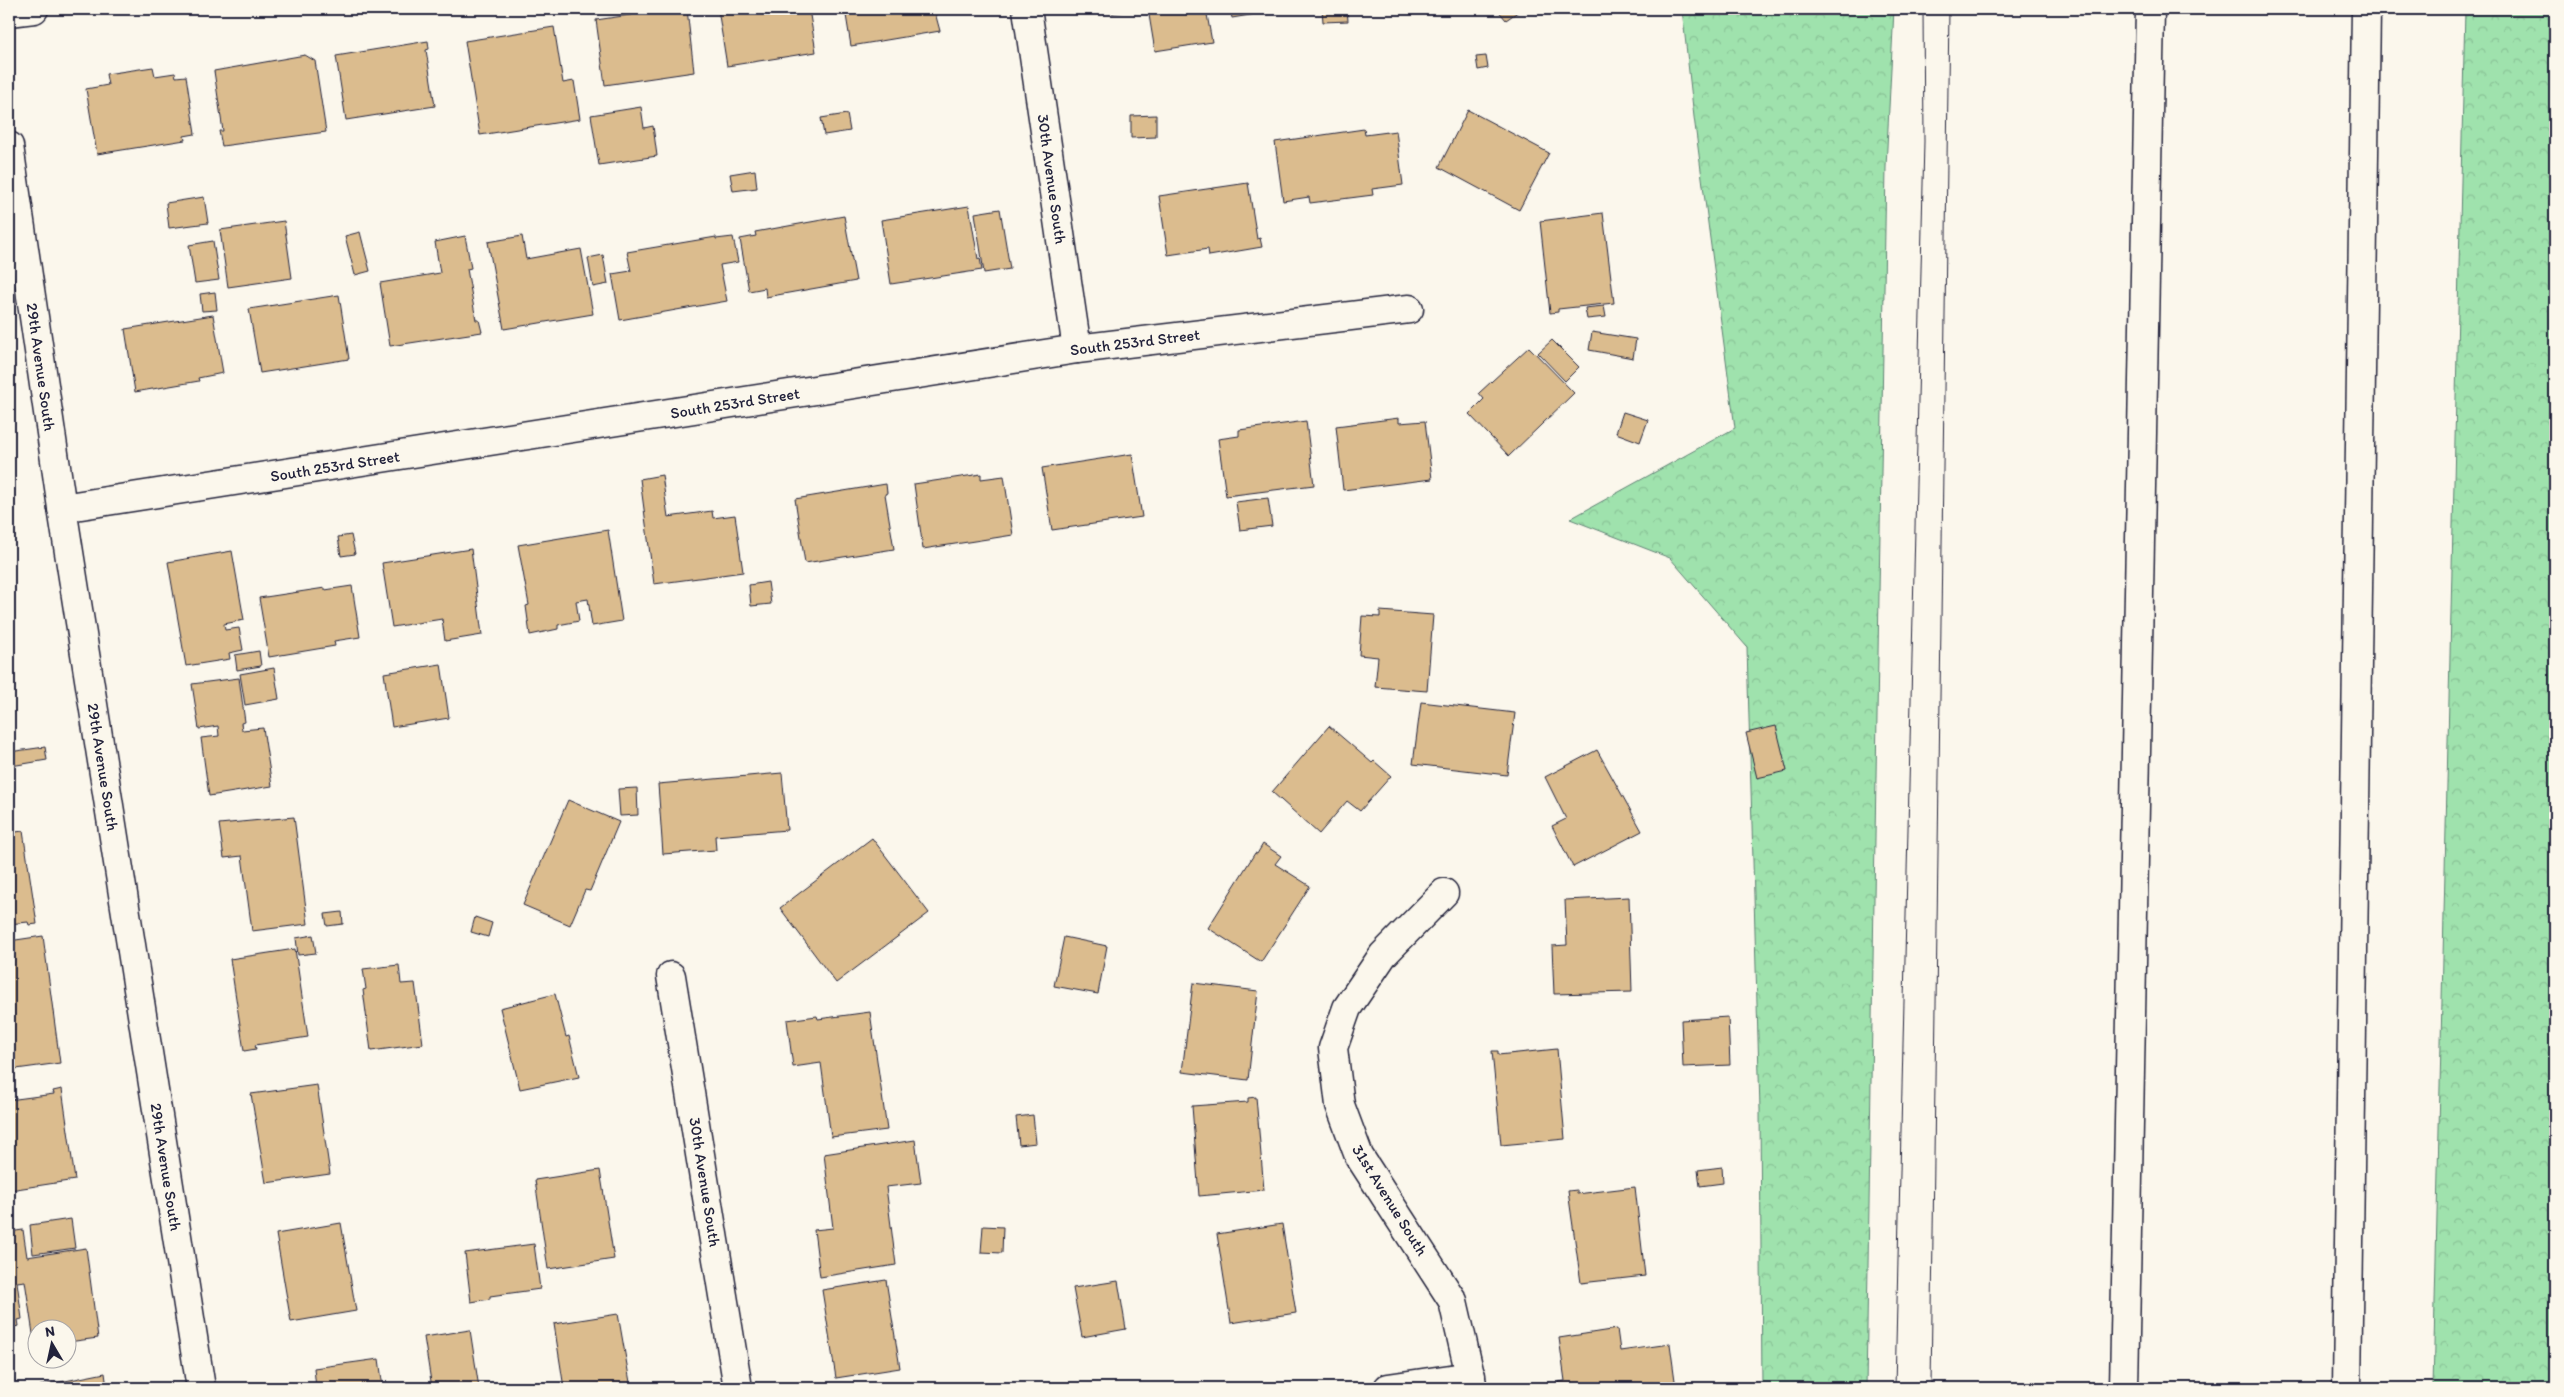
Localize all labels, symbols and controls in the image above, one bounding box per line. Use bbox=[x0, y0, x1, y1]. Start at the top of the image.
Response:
street label: 30th Avenue South bbox=[1033, 113, 1071, 245]
street label: 29th Avenue South bbox=[23, 302, 59, 432]
street label: South 253rd Street bbox=[1069, 325, 1201, 359]
street label: South 253rd Street bbox=[669, 383, 801, 423]
street label: South 253rd Street bbox=[269, 446, 401, 486]
street label: 29th Avenue South bbox=[84, 702, 122, 832]
street label: 29th Avenue South bbox=[147, 1102, 185, 1232]
street label: 30th Avenue South bbox=[685, 1116, 725, 1248]
street label: 31st Avenue South bbox=[1348, 1141, 1432, 1259]
north arrow bbox=[28, 1320, 78, 1370]
text: N bbox=[44, 1323, 56, 1341]

